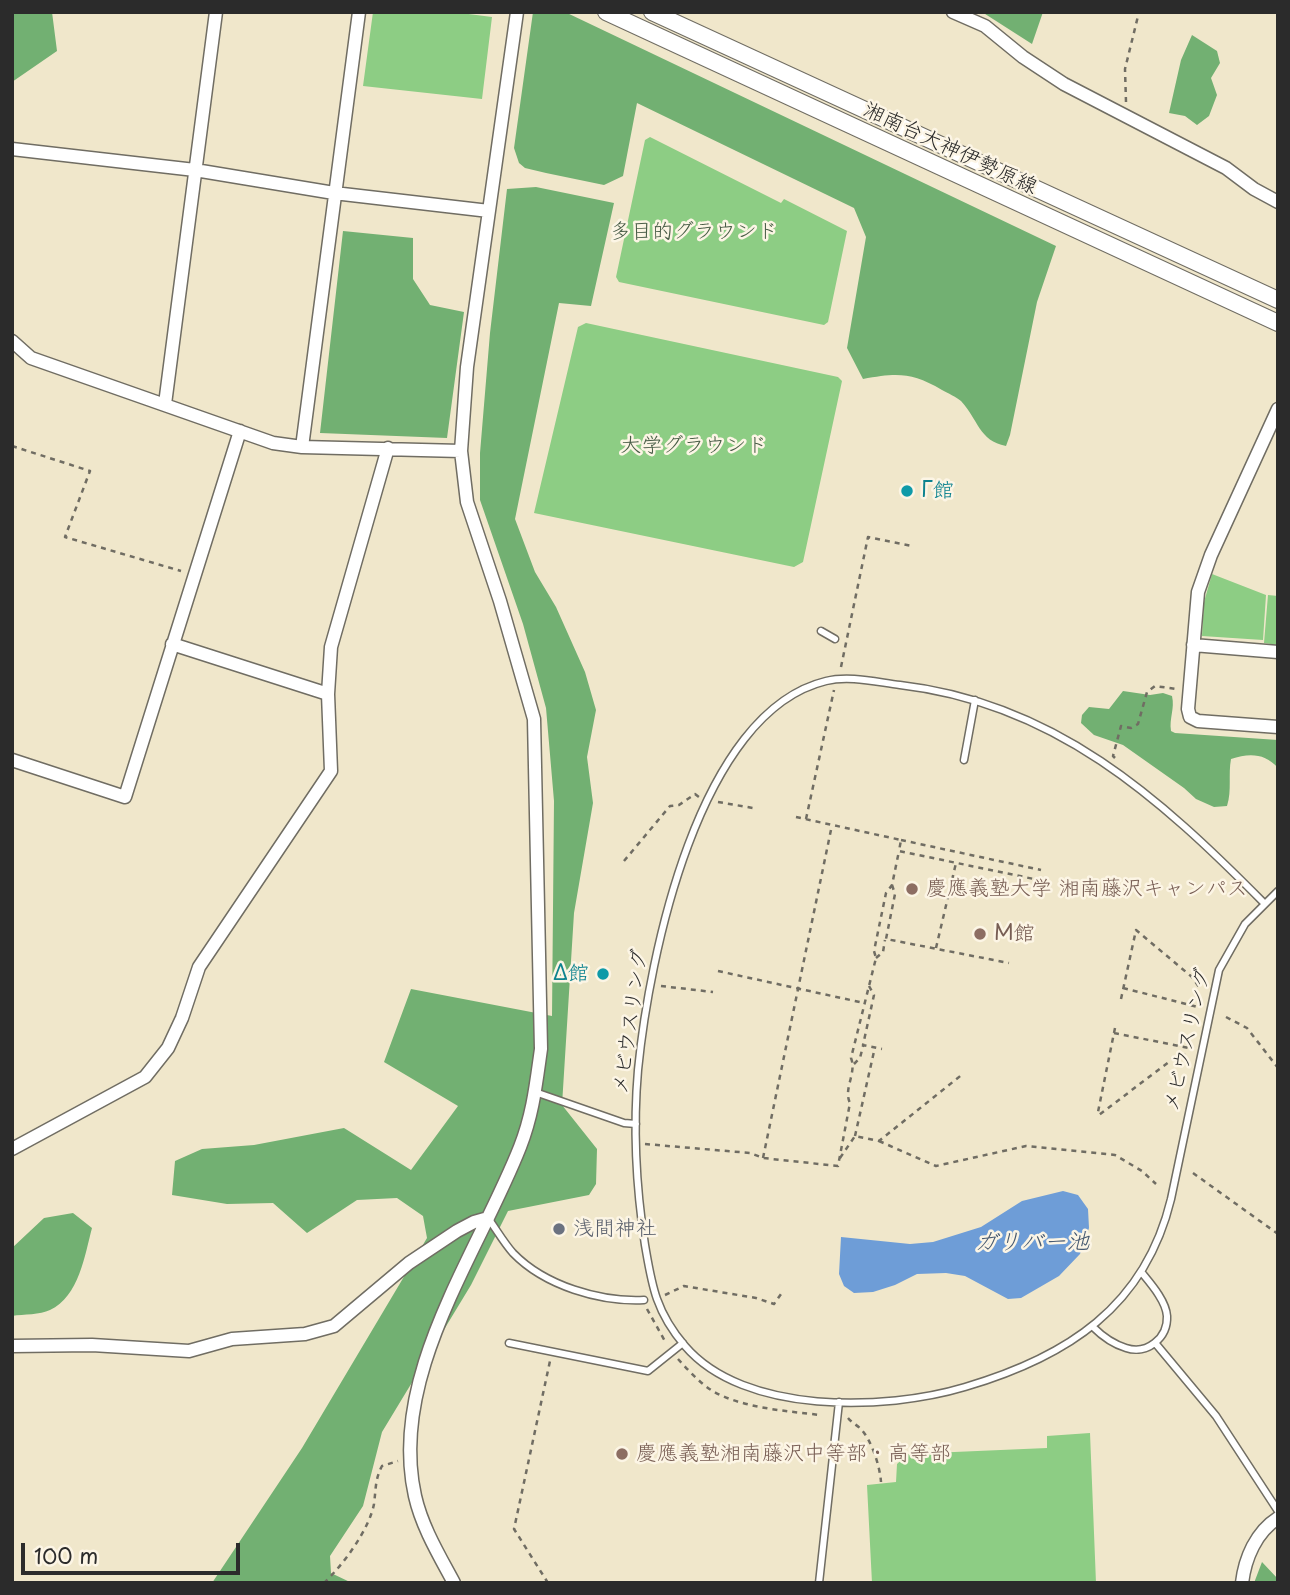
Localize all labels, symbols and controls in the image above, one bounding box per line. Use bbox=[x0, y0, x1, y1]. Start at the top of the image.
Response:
street label: 湘南台大神伊勢原線 bbox=[859, 98, 1041, 200]
park label: 多目的グラウンド bbox=[610, 219, 778, 245]
park label: 大学グラウンド bbox=[621, 433, 767, 459]
place label: Γ館 bbox=[921, 478, 954, 504]
marker: Γ館 bbox=[899, 483, 915, 499]
place label: 慶應義塾大学 湘南藤沢キャンパス bbox=[926, 876, 1248, 902]
marker: 慶應義塾大学 湘南藤沢キャンパス bbox=[904, 881, 920, 897]
place label: Μ館 bbox=[994, 921, 1035, 947]
marker: Μ館 bbox=[972, 926, 988, 942]
street label: メビウスリング bbox=[608, 947, 654, 1097]
place label: Δ館 bbox=[553, 961, 589, 987]
marker: Δ館 bbox=[595, 966, 611, 982]
street label: メビウスリング bbox=[1159, 966, 1217, 1114]
place label: 浅間神社 bbox=[573, 1216, 657, 1242]
marker: 浅間神社 bbox=[551, 1221, 567, 1237]
water label: ガリバー池 bbox=[975, 1229, 1089, 1257]
place label: 慶應義塾湘南藤沢中等部・高等部 bbox=[636, 1441, 951, 1467]
marker: 慶應義塾湘南藤沢中等部・高等部 bbox=[614, 1446, 630, 1462]
scale bar bbox=[24, 1528, 243, 1572]
text: 100 m bbox=[34, 1539, 98, 1571]

